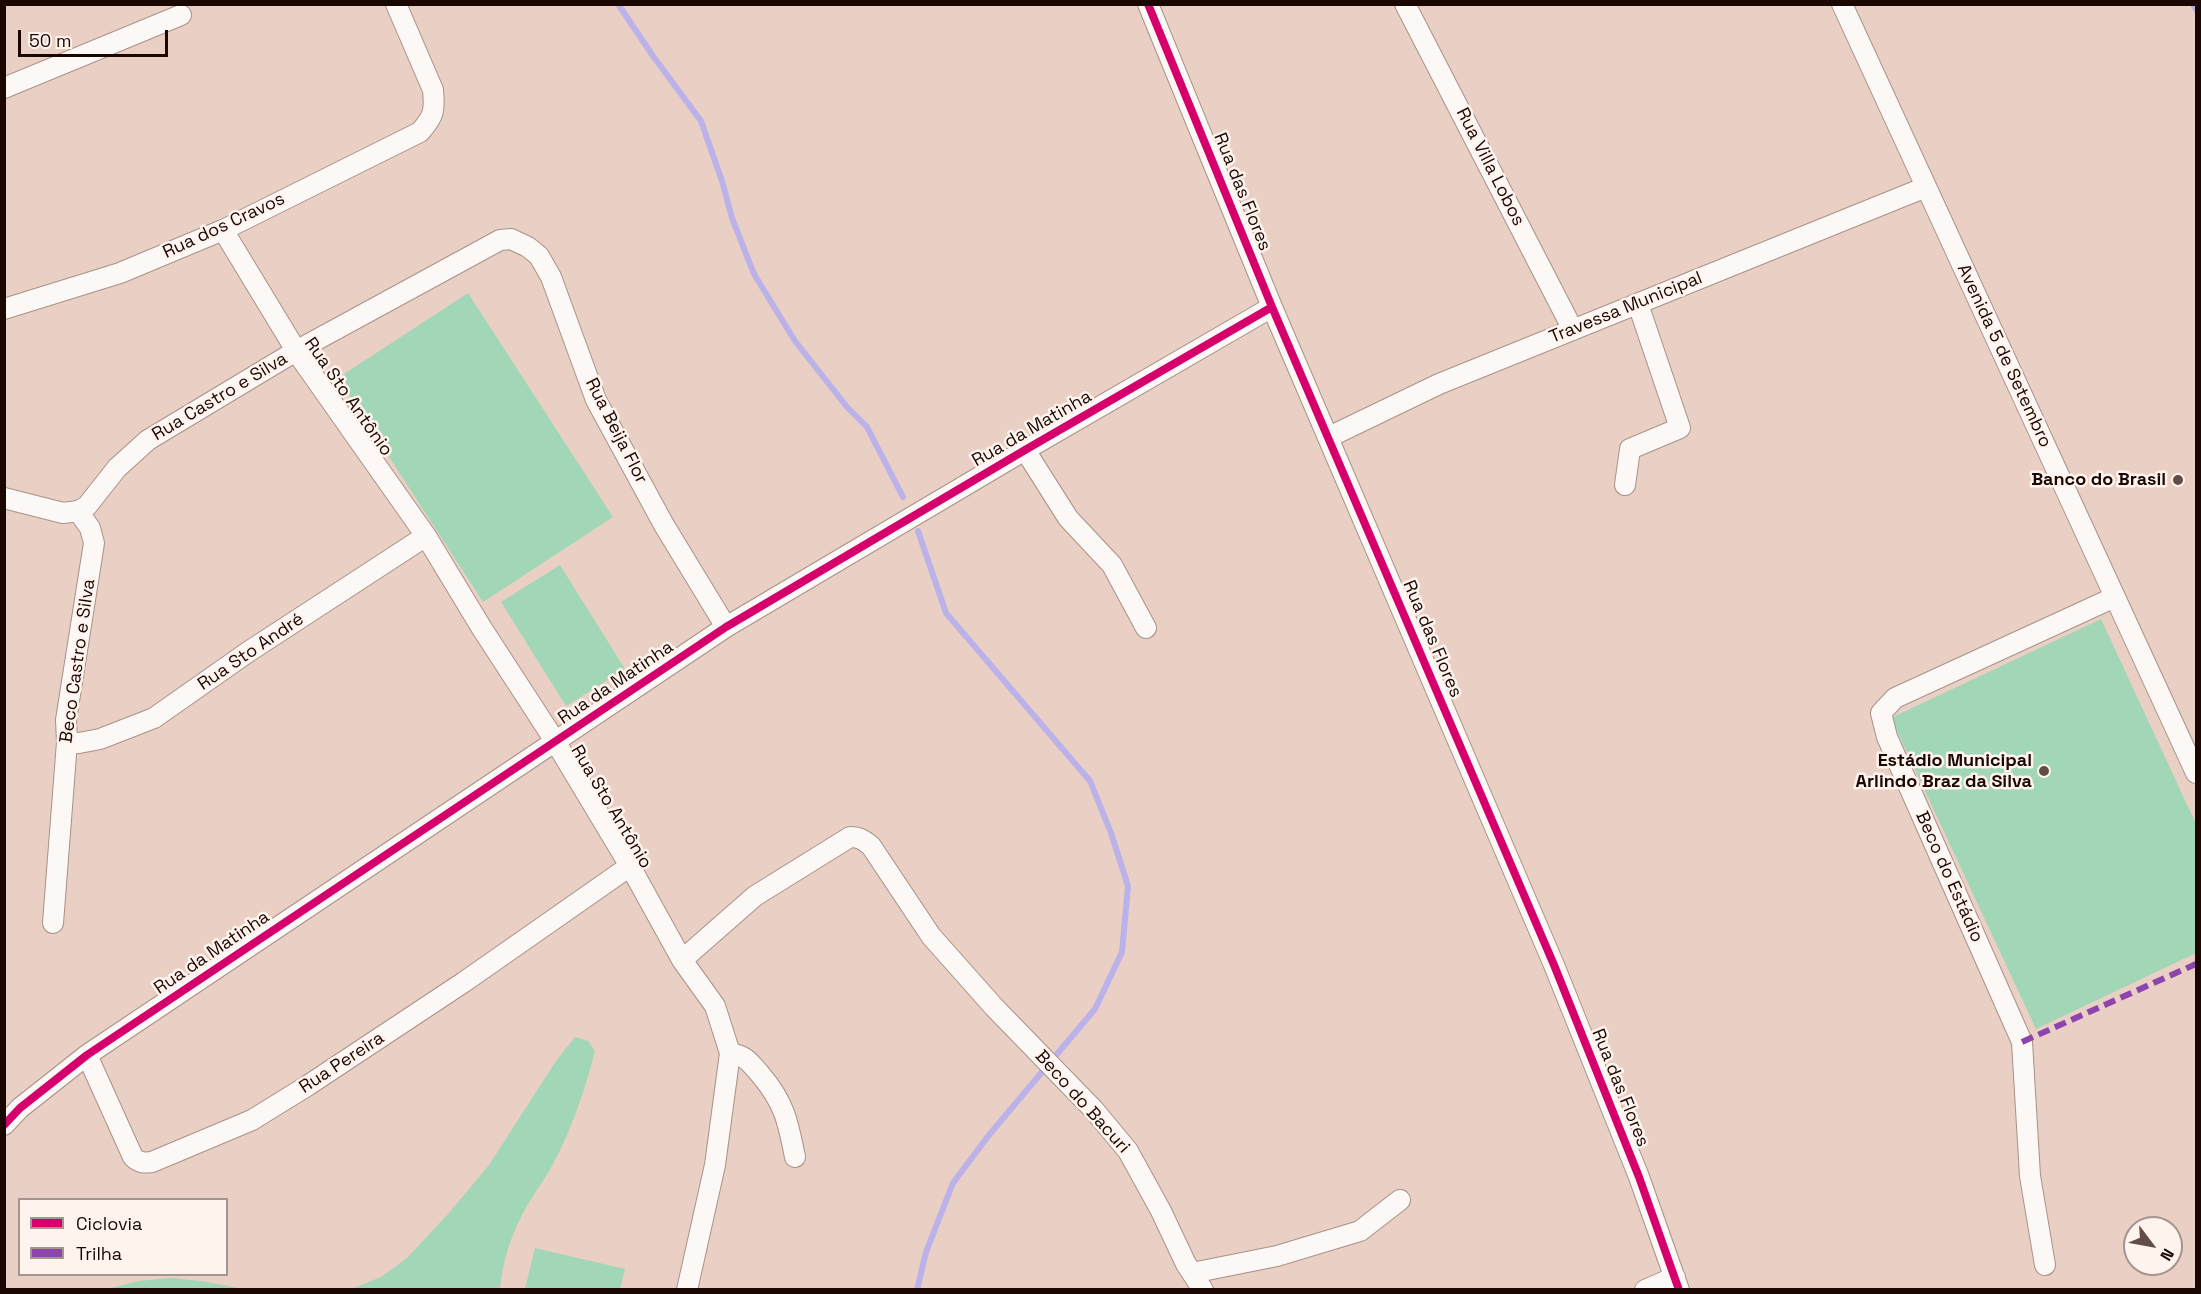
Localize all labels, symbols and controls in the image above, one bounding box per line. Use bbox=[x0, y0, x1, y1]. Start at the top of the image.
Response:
scale bar bbox=[21, 18, 171, 56]
text: 50 m bbox=[29, 29, 71, 52]
street label: Rua Villa Lobos bbox=[1451, 104, 1529, 230]
street label: Rua das Flores bbox=[1209, 130, 1275, 254]
street label: Rua dos Cravos bbox=[160, 188, 288, 264]
street label: Avenida 5 de Setembro bbox=[1952, 261, 2056, 451]
street label: Travessa Municipal bbox=[1546, 267, 1706, 349]
street label: Rua Sto Antônio bbox=[299, 334, 397, 460]
street label: Rua Castro e Silva bbox=[148, 348, 292, 446]
street label: Rua Beija Flor bbox=[580, 375, 652, 487]
street label: Rua da Matinha bbox=[968, 386, 1096, 472]
place label: Banco do Brasil bbox=[2031, 469, 2166, 491]
marker: Banco do Brasil bbox=[2171, 473, 2185, 487]
street label: Rua das Flores bbox=[1398, 577, 1466, 701]
street label: Beco Castro e Silva bbox=[56, 578, 100, 744]
street label: Rua Sto André bbox=[194, 609, 308, 695]
street label: Rua da Matinha bbox=[554, 636, 678, 730]
street label: Rua Sto Antônio bbox=[566, 741, 656, 873]
place label: Estádio Municipal Arlindo Braz da Silva bbox=[1856, 750, 2032, 792]
marker: Estádio Municipal Arlindo Braz da Silva bbox=[2037, 764, 2051, 778]
street label: Beco do Estádio bbox=[1910, 808, 1988, 946]
street label: Rua da Matinha bbox=[150, 906, 274, 1000]
street label: Rua das Flores bbox=[1587, 1026, 1653, 1150]
street label: Rua Pereira bbox=[295, 1028, 389, 1098]
street label: Beco do Bacuri bbox=[1030, 1046, 1134, 1158]
legend bbox=[18, 1198, 228, 1276]
text: Ciclovia bbox=[76, 1212, 142, 1235]
north arrow bbox=[2123, 1216, 2183, 1276]
text: Trilha bbox=[76, 1242, 122, 1265]
text: N bbox=[2155, 1245, 2179, 1265]

